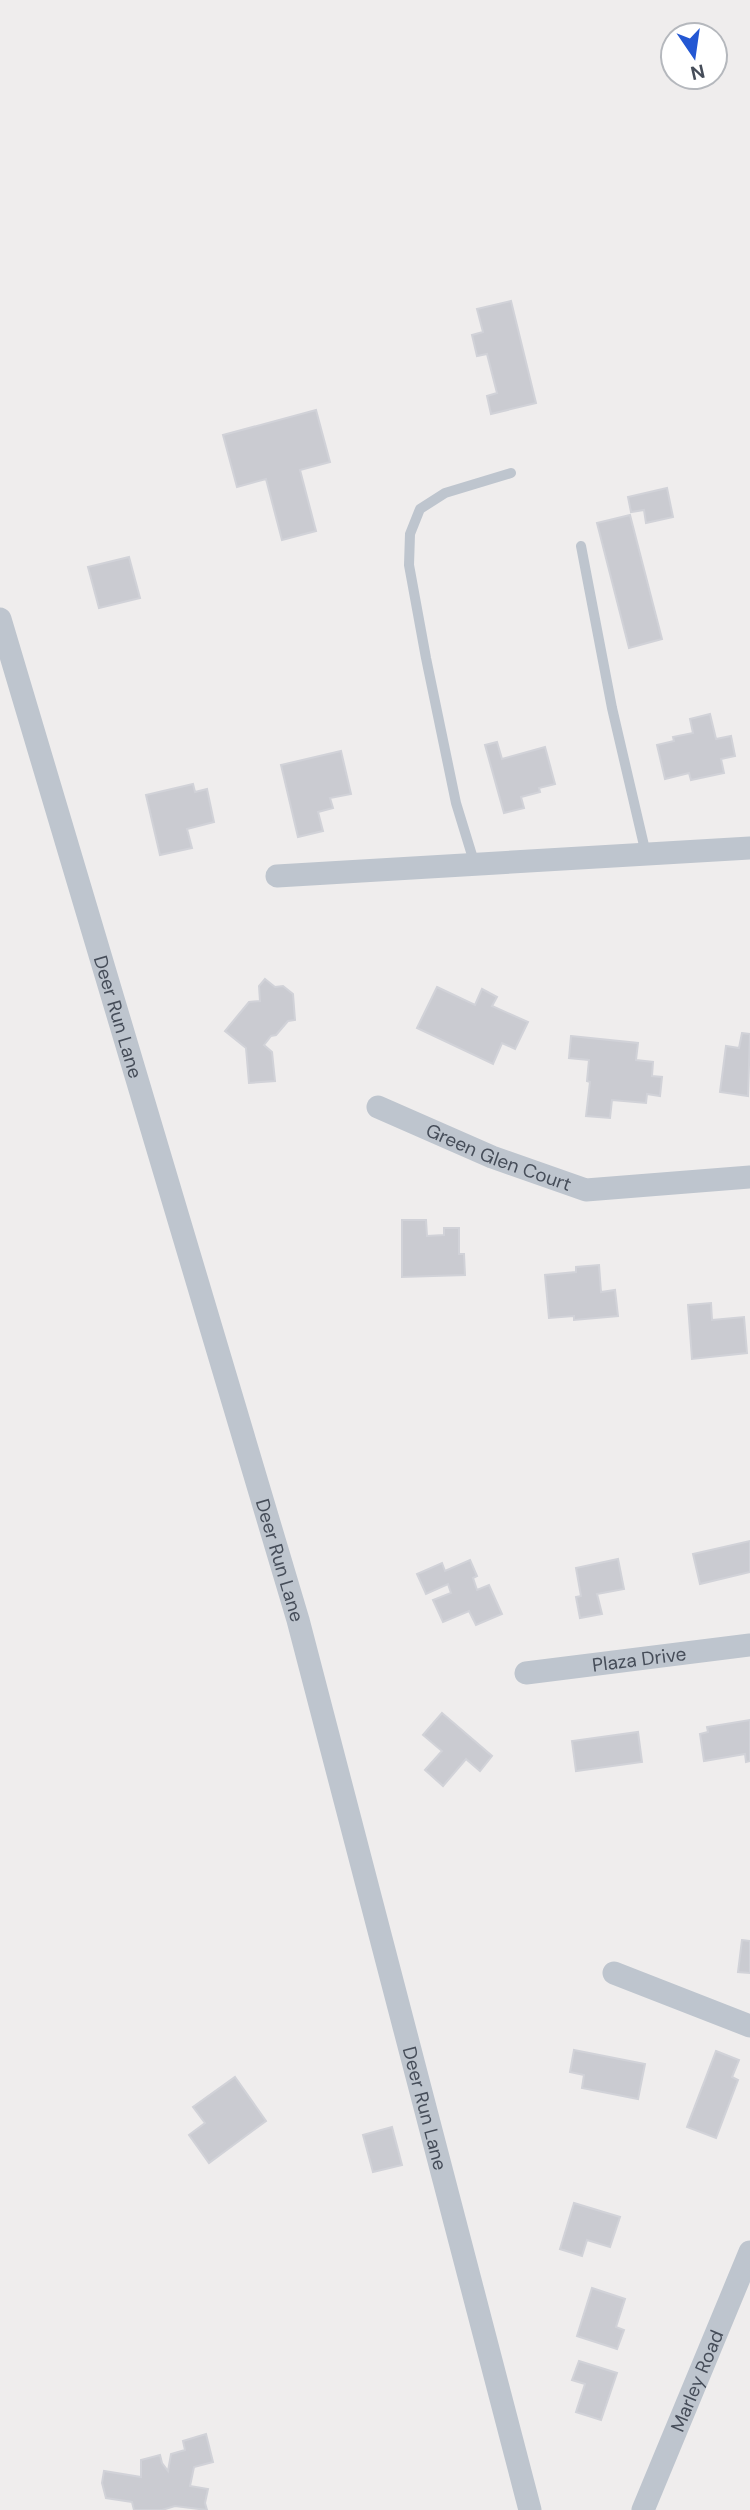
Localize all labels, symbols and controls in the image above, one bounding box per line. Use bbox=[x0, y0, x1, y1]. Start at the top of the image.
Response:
north arrow bbox=[659, 21, 729, 91]
text: N bbox=[688, 58, 707, 86]
street label: Deer Run Lane bbox=[88, 952, 149, 1081]
street label: Green Glen Court bbox=[422, 1117, 575, 1197]
street label: Deer Run Lane bbox=[250, 1496, 310, 1625]
street label: Plaza Drive bbox=[591, 1641, 688, 1677]
street label: Deer Run Lane bbox=[397, 2044, 453, 2173]
street label: Marley Road bbox=[664, 2326, 729, 2435]

